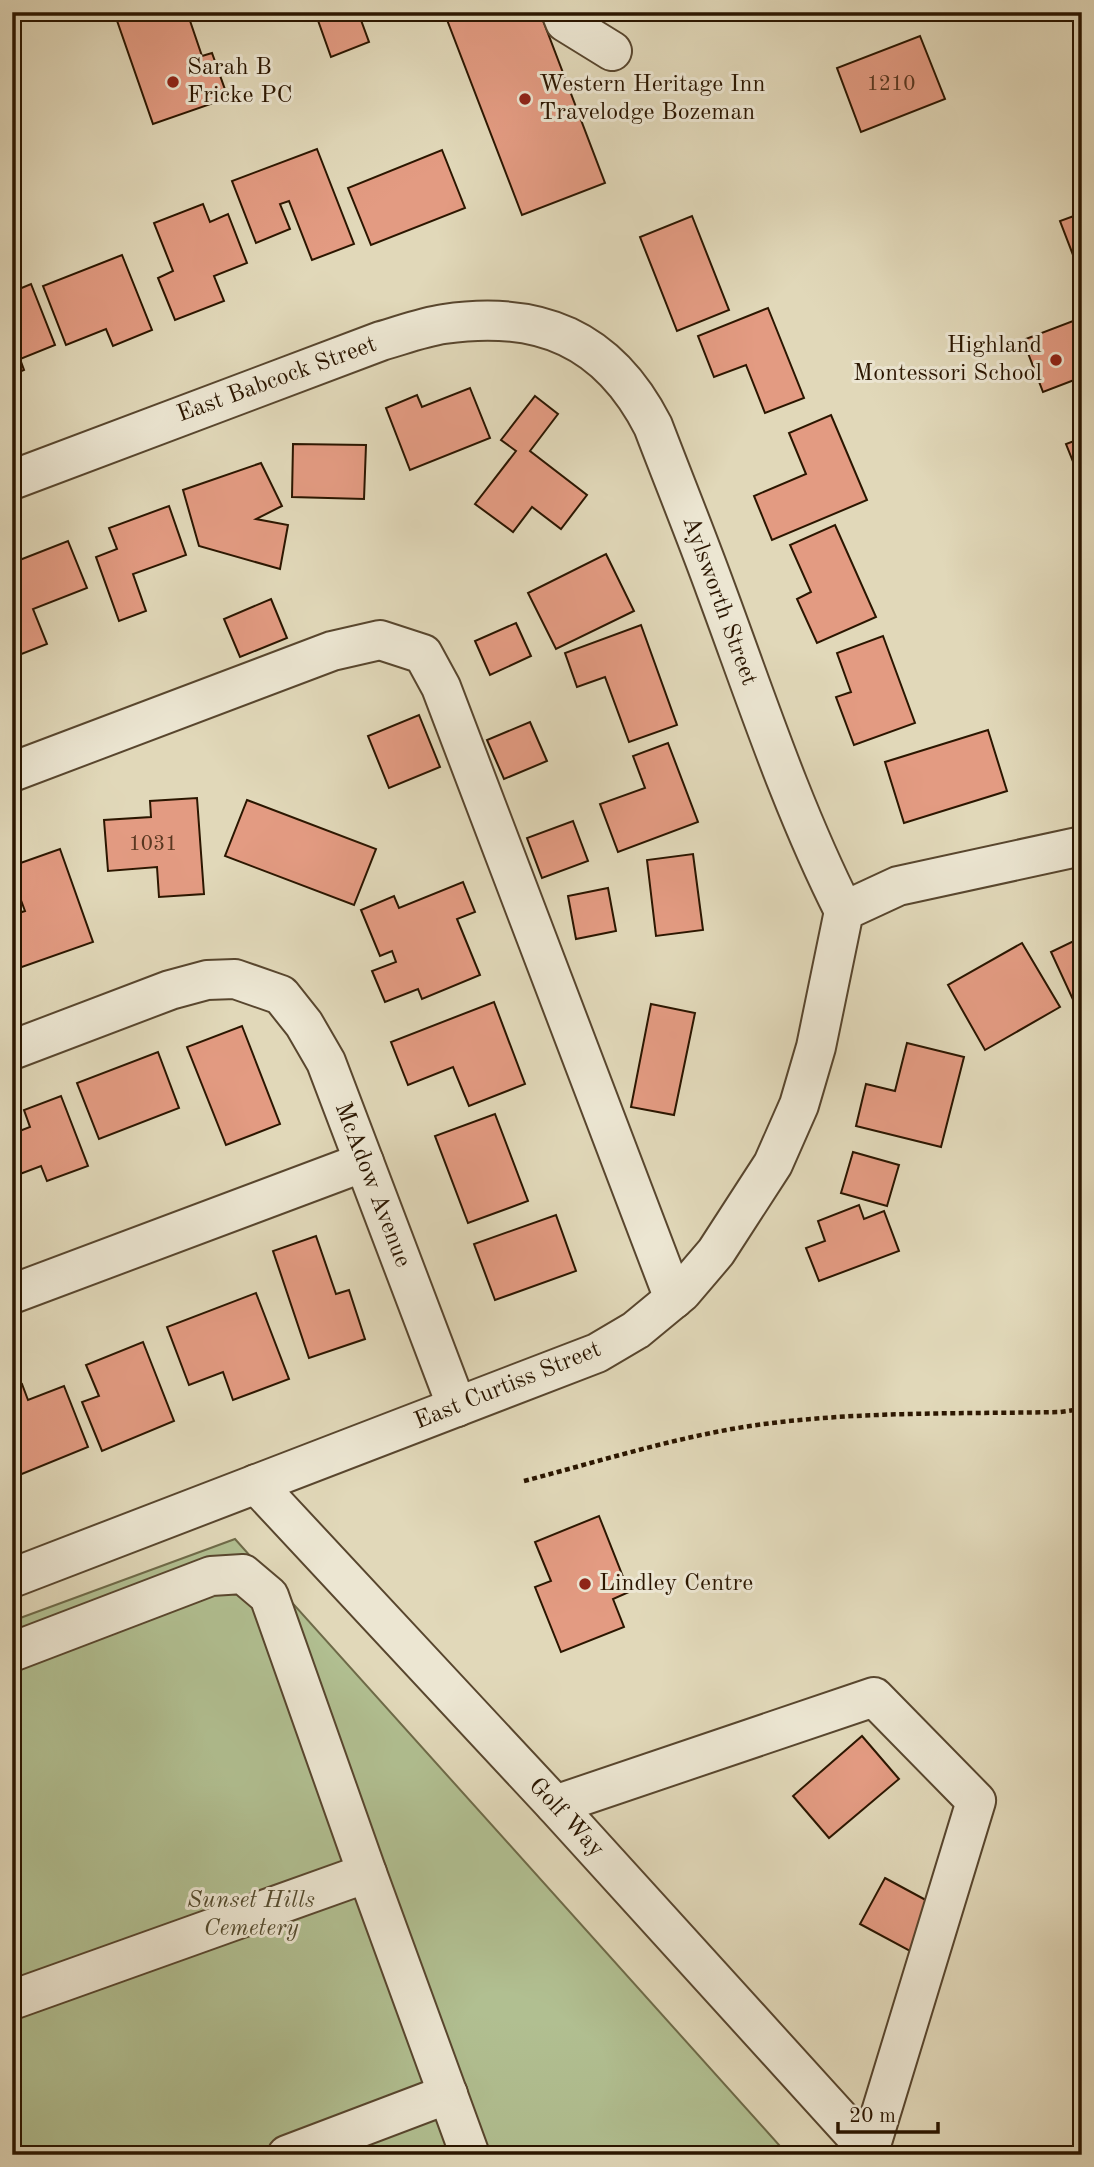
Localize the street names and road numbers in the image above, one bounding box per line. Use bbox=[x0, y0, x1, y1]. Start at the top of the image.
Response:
street label: East Babcock Street bbox=[174, 333, 380, 427]
street label: Aylsworth Street bbox=[677, 513, 761, 689]
street label: McAdow Avenue bbox=[330, 1099, 414, 1271]
street label: East Curtiss Street bbox=[411, 1338, 605, 1434]
street label: Golf Way bbox=[524, 1774, 608, 1862]

